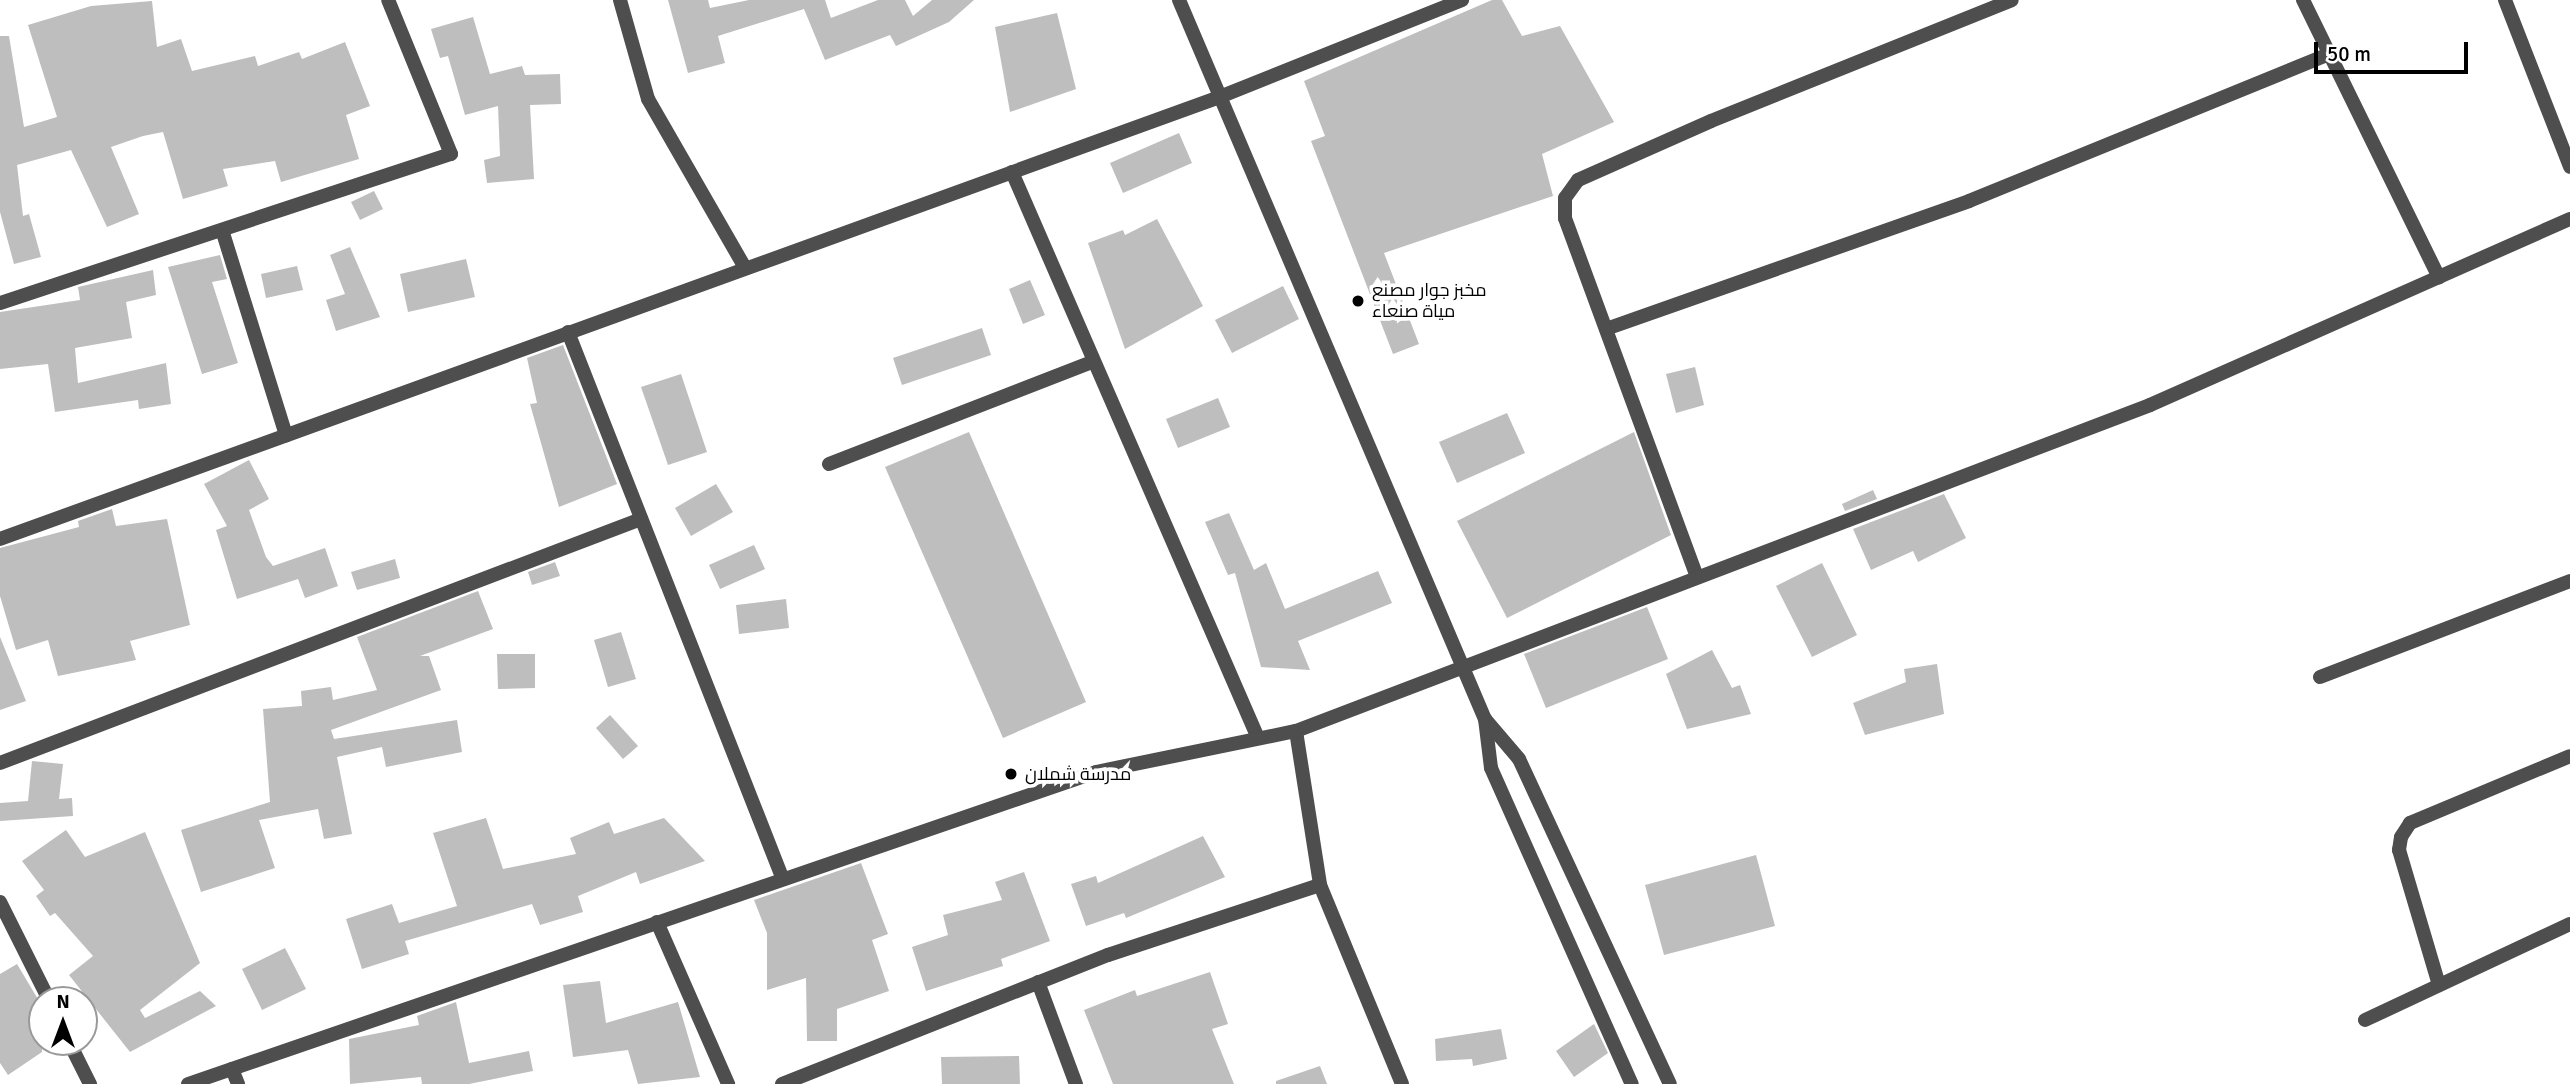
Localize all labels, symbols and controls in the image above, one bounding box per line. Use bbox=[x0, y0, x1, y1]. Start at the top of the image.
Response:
scale bar bbox=[2318, 28, 2472, 72]
text: 50 m bbox=[2327, 41, 2371, 67]
place label: مخبز جوار مصنع مياة صنعاء bbox=[1372, 280, 1487, 322]
marker: مخبز جوار مصنع مياة صنعاء bbox=[1350, 293, 1366, 309]
place label: مدرسة شملان bbox=[1025, 763, 1131, 785]
marker: مدرسة شملان bbox=[1003, 766, 1019, 782]
north arrow bbox=[28, 986, 98, 1056]
text: N bbox=[56, 990, 70, 1014]

